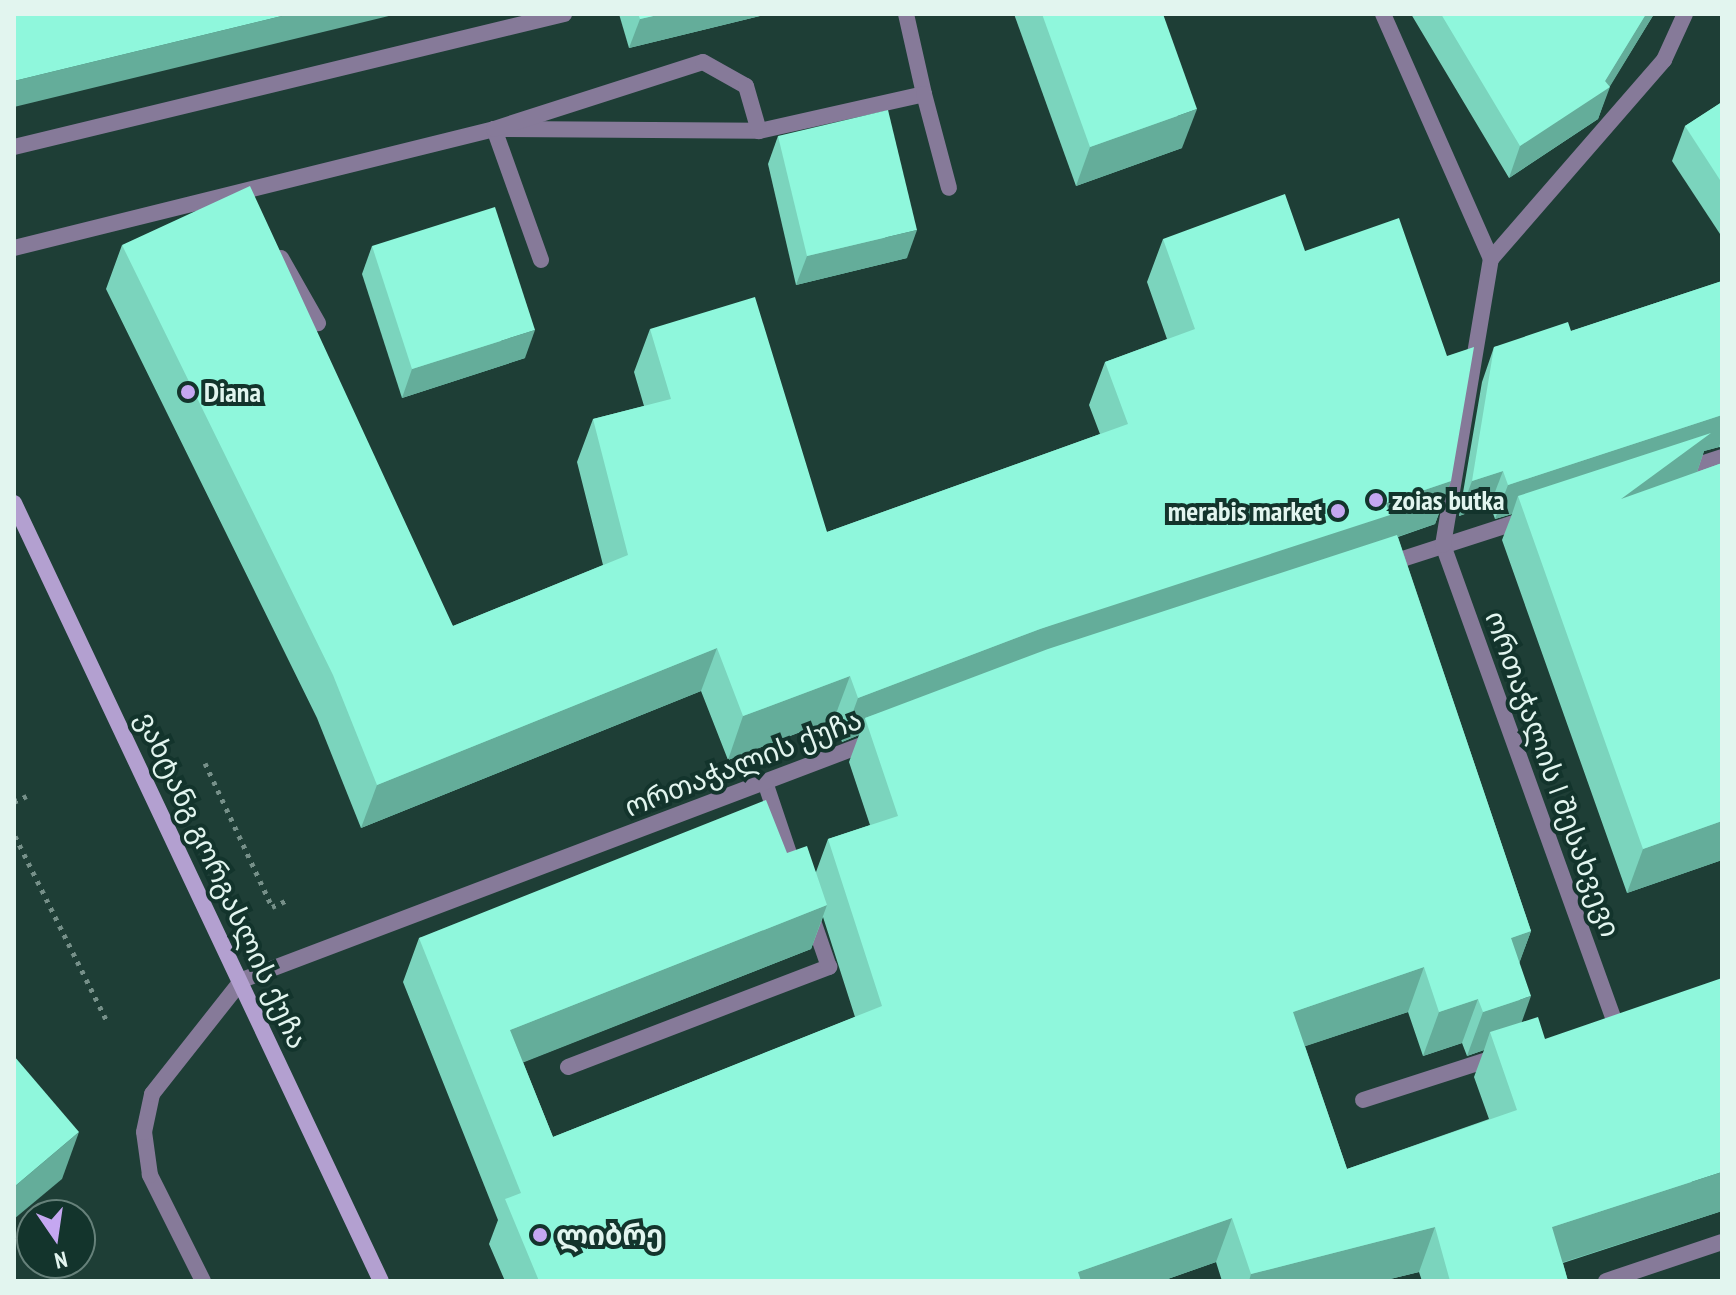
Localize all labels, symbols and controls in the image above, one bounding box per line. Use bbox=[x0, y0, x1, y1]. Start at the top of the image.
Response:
place label: Diana bbox=[204, 375, 261, 409]
marker: Diana bbox=[179, 383, 197, 401]
place label: zoias butka bbox=[1392, 483, 1505, 517]
marker: zoias butka bbox=[1367, 491, 1385, 509]
place label: merabis market bbox=[1168, 494, 1322, 528]
marker: merabis market bbox=[1329, 502, 1347, 520]
street label: ორთაჭალის I შესახვევი bbox=[1478, 606, 1628, 942]
street label: ორთაჭალის ქუჩა bbox=[620, 702, 866, 824]
street label: ვახტანგ გორგასლის ქუჩა bbox=[129, 706, 315, 1054]
north arrow bbox=[16, 1199, 96, 1279]
place label: ლიბრე bbox=[556, 1218, 663, 1252]
marker: ლიბრე bbox=[531, 1226, 549, 1244]
text: N bbox=[52, 1245, 70, 1275]

